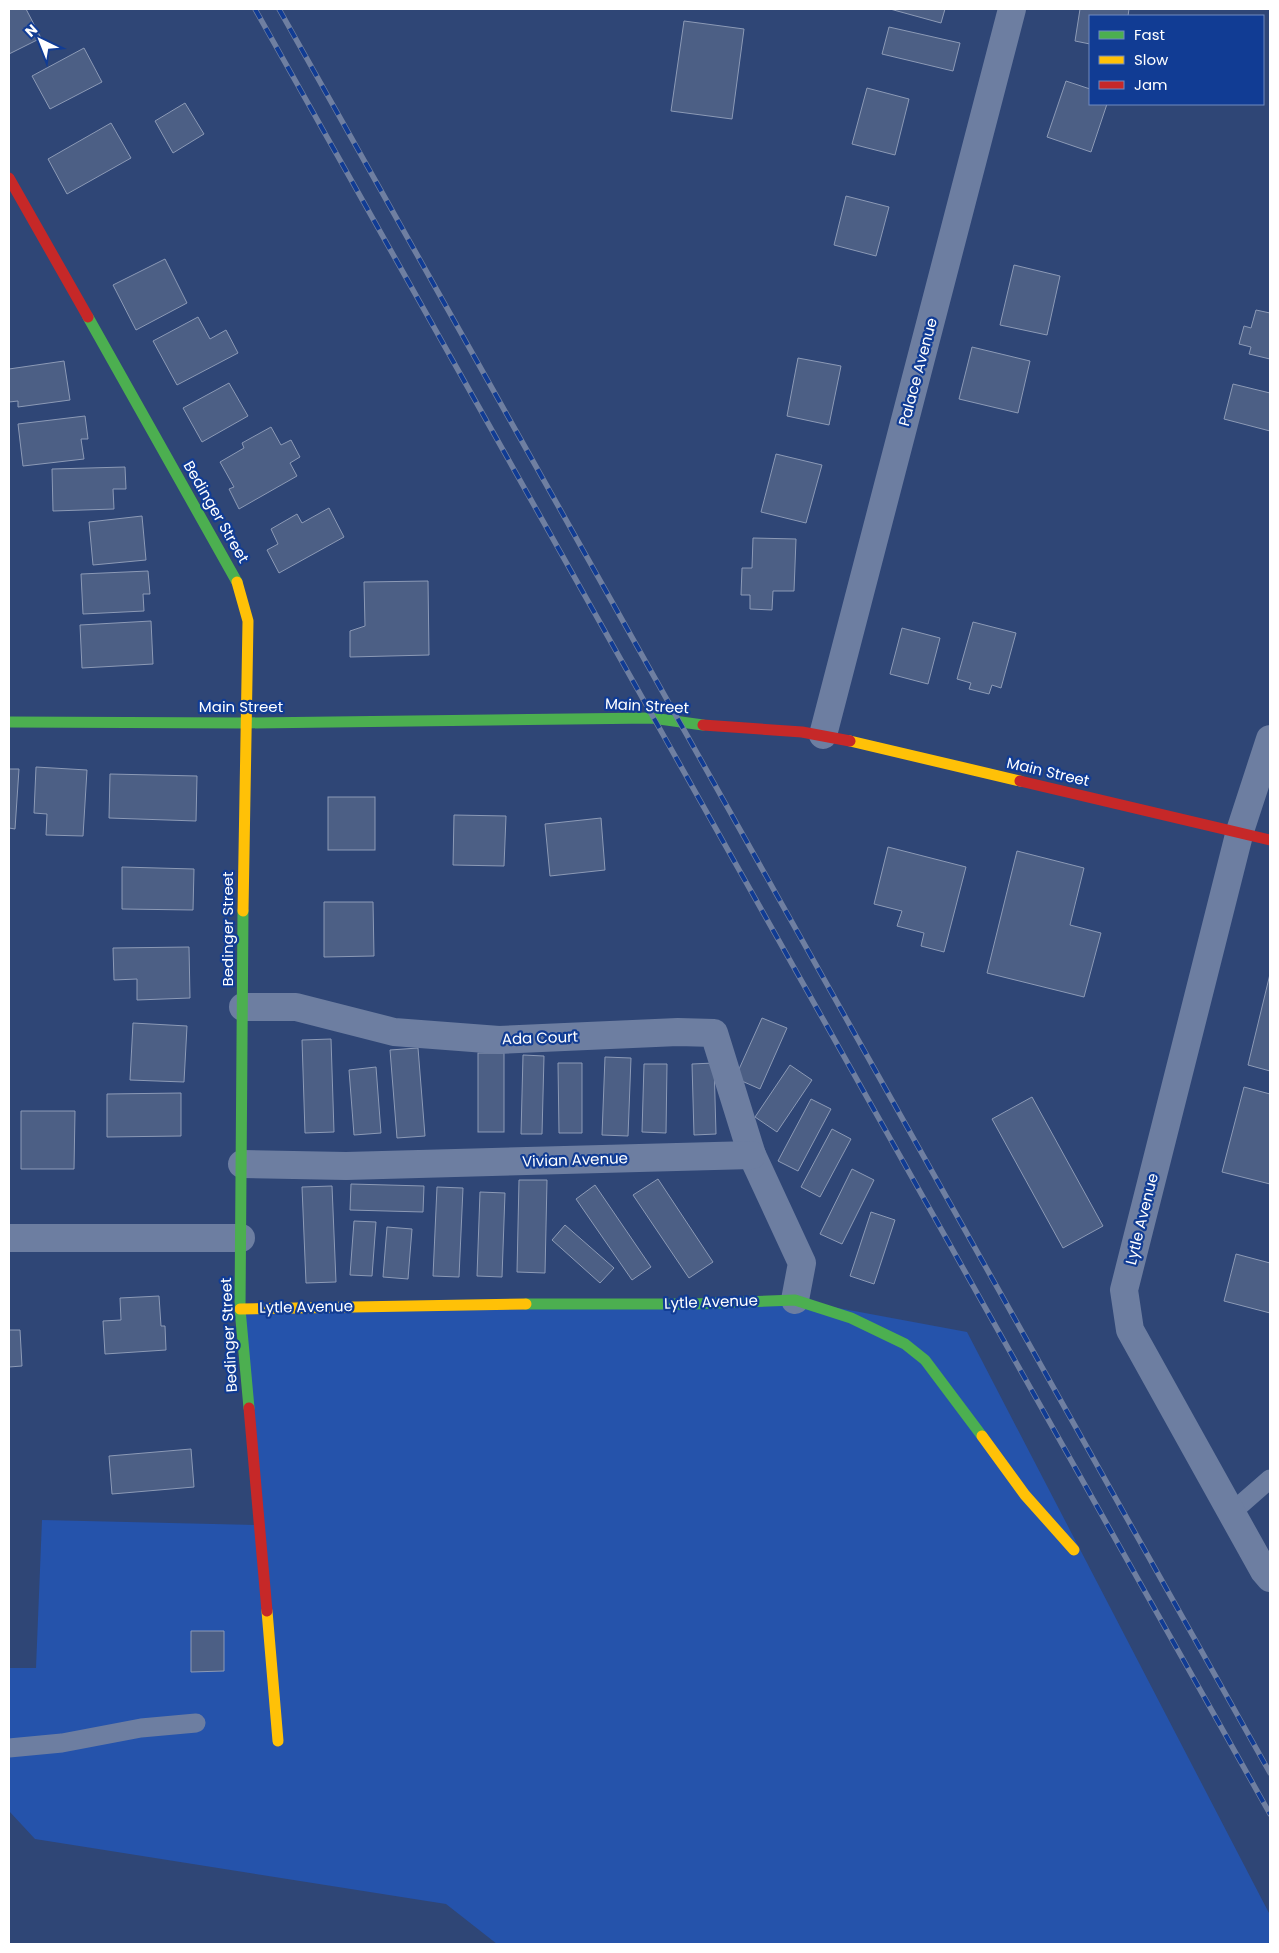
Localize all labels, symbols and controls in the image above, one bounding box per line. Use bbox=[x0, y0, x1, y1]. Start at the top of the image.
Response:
north arrow bbox=[15, 15, 65, 65]
legend bbox=[1089, 15, 1264, 105]
text: N bbox=[20, 20, 42, 41]
text: Fast bbox=[1134, 24, 1165, 45]
text: Slow bbox=[1134, 49, 1169, 70]
text: Jam bbox=[1134, 74, 1168, 95]
street label: Palace Avenue bbox=[893, 315, 942, 428]
street label: Bedinger Street bbox=[179, 457, 254, 567]
street label: Main Street bbox=[604, 693, 690, 718]
street label: Main Street bbox=[199, 696, 283, 717]
street label: Main Street bbox=[1005, 752, 1092, 791]
street label: Bedinger Street bbox=[217, 872, 238, 986]
street label: Ada Court bbox=[502, 1026, 578, 1049]
street label: Vivian Avenue bbox=[522, 1147, 628, 1172]
street label: Lytle Avenue bbox=[1120, 1171, 1163, 1267]
street label: Bedinger Street bbox=[215, 1277, 242, 1393]
street label: Lytle Avenue bbox=[664, 1289, 758, 1314]
street label: Lytle Avenue bbox=[259, 1295, 353, 1318]

